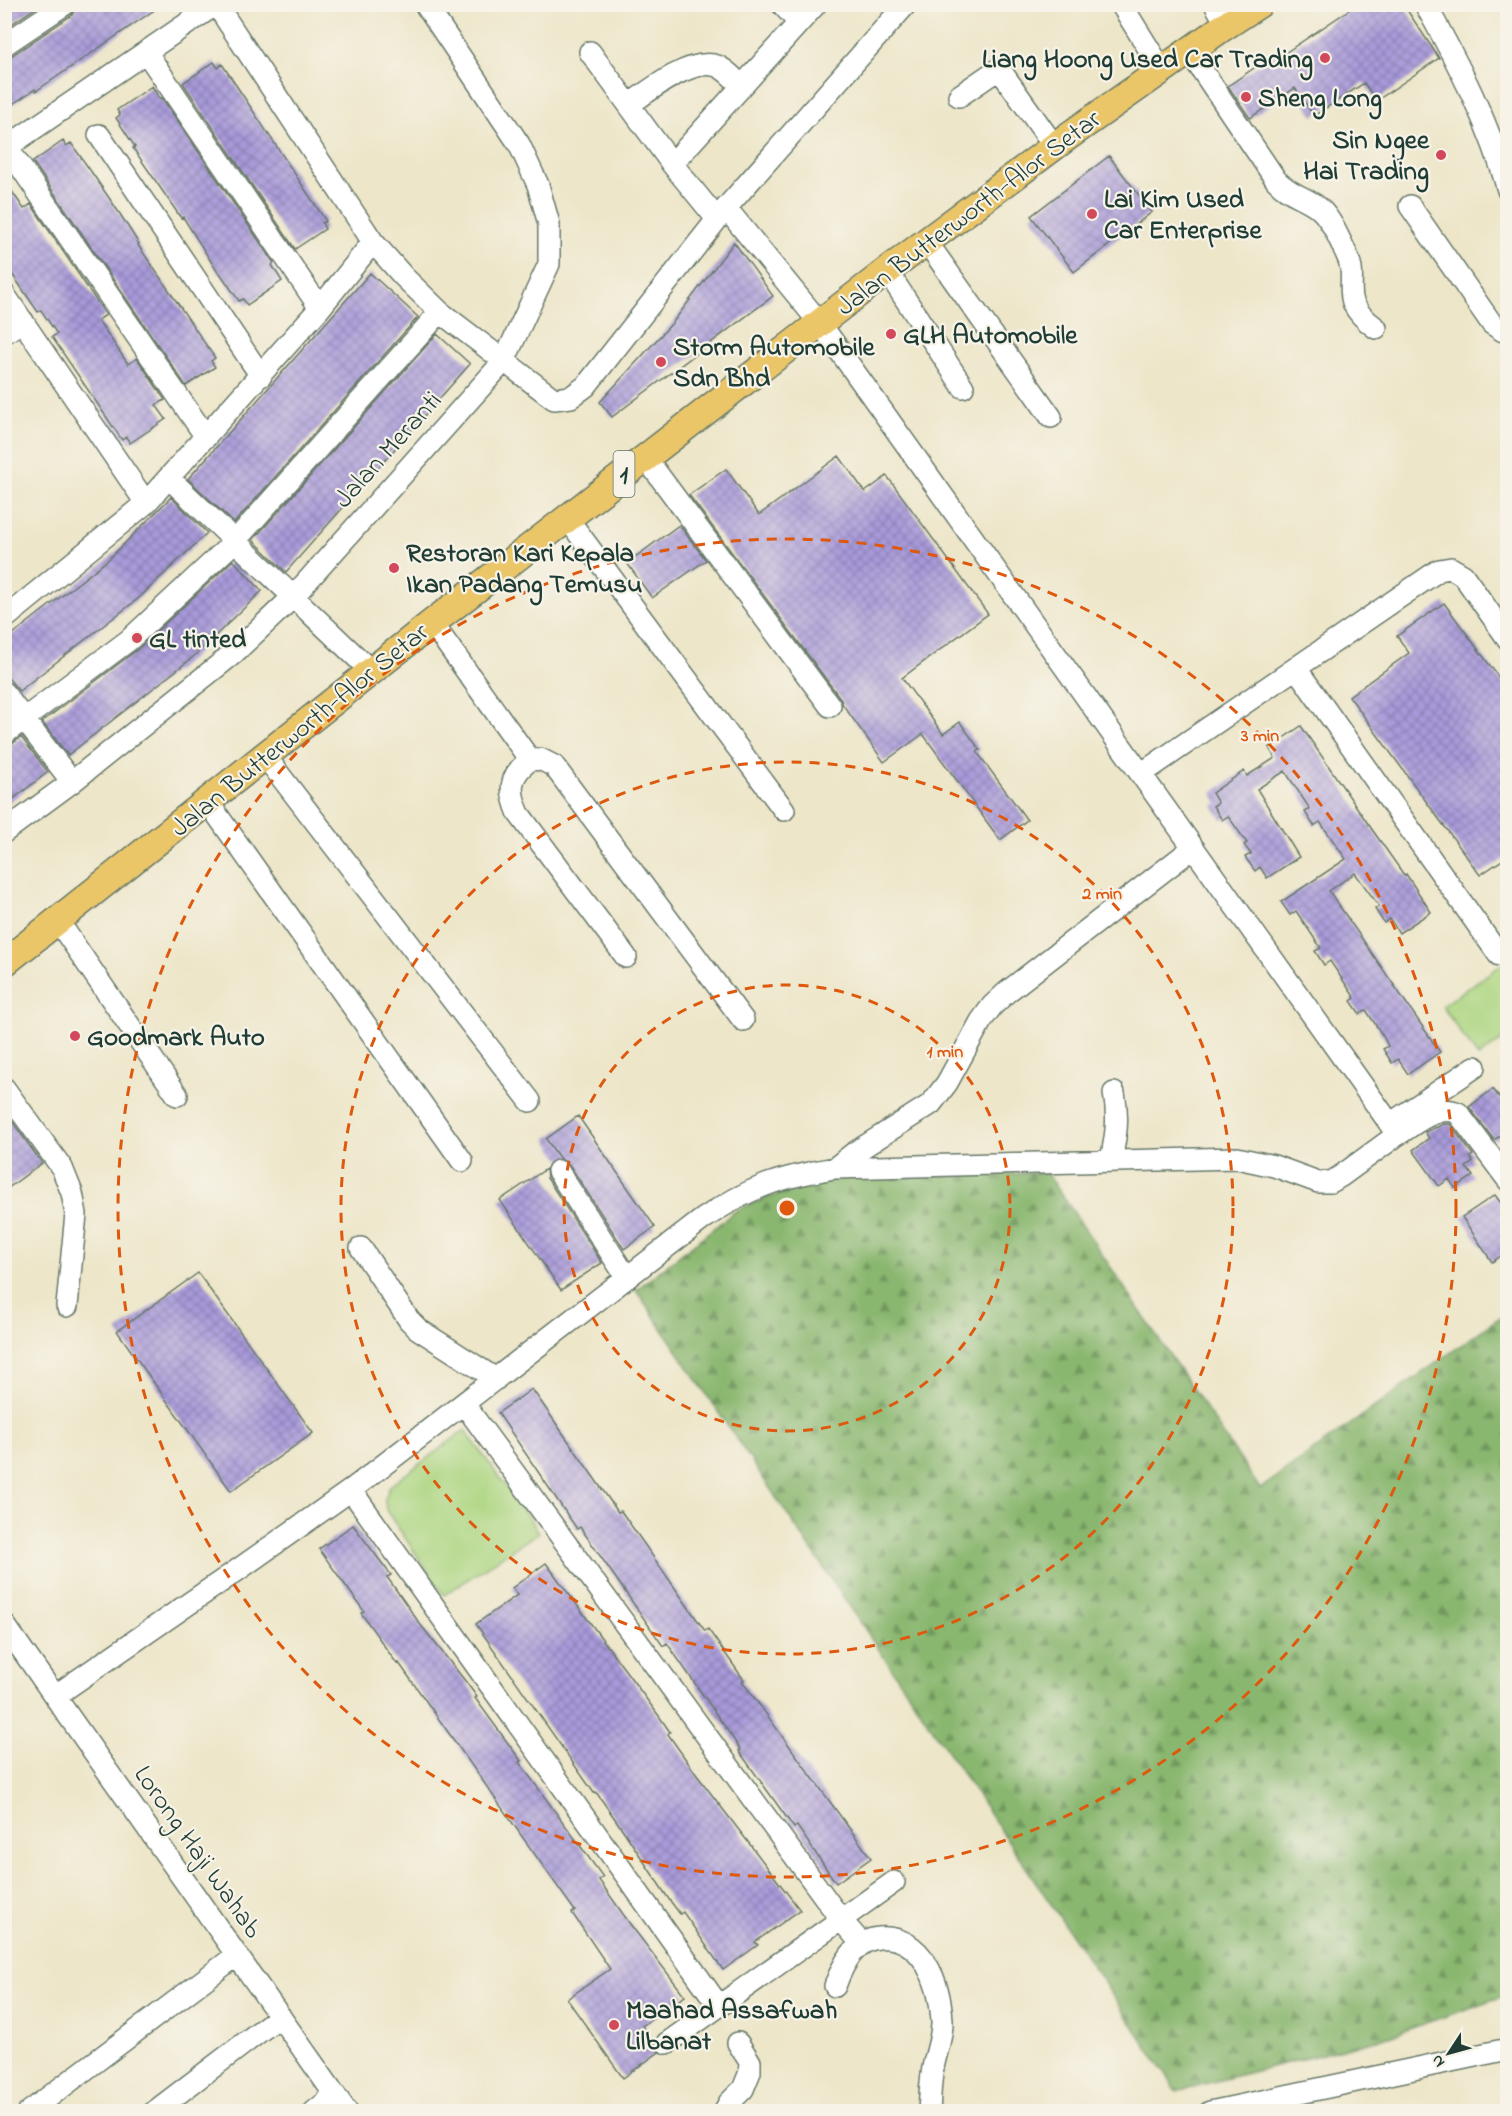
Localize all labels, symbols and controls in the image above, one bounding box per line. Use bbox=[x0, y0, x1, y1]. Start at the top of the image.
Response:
place label: Liang Hoong Used Car Trading bbox=[982, 41, 1313, 81]
marker: Liang Hoong Used Car Trading bbox=[1318, 51, 1332, 65]
place label: Sheng Long bbox=[1258, 80, 1382, 120]
marker: Sheng Long bbox=[1239, 90, 1253, 104]
street label: Jalan Butterworth-Alor Setar bbox=[829, 101, 1111, 327]
place label: Sin Ngee Hai Trading bbox=[1303, 122, 1430, 193]
marker: Sin Ngee Hai Trading bbox=[1434, 148, 1448, 162]
place label: Lai Kim Used Car Enterprise bbox=[1104, 181, 1262, 251]
marker: Lai Kim Used Car Enterprise bbox=[1085, 207, 1099, 221]
place label: GLH Automobile bbox=[903, 317, 1078, 356]
marker: GLH Automobile bbox=[884, 327, 898, 341]
place label: Storm Automobile Sdn Bhd bbox=[673, 329, 875, 399]
marker: Storm Automobile Sdn Bhd bbox=[654, 355, 668, 369]
street label: Jalan Meranti bbox=[326, 384, 452, 518]
road number: 1 bbox=[614, 451, 634, 497]
place label: Restoran Kari Kepala Ikan Padang Temusu bbox=[406, 535, 642, 606]
marker: Restoran Kari Kepala Ikan Padang Temusu bbox=[387, 561, 401, 575]
street label: Jalan Butterworth-Alor Setar bbox=[163, 614, 439, 848]
place label: GL tinted bbox=[149, 621, 247, 660]
marker: GL tinted bbox=[130, 631, 144, 645]
text: 3 min bbox=[1240, 724, 1279, 750]
text: 2 min bbox=[1081, 882, 1122, 908]
place label: Goodmark Auto bbox=[87, 1019, 265, 1058]
marker: Goodmark Auto bbox=[68, 1029, 82, 1043]
text: 1 min bbox=[927, 1040, 963, 1066]
centre of rings bbox=[777, 1198, 797, 1218]
street label: Lorong Haji Wahab bbox=[123, 1758, 271, 1947]
place label: Maahad Assafwah Lilbanat bbox=[626, 1992, 837, 2062]
marker: Maahad Assafwah Lilbanat bbox=[607, 2018, 621, 2032]
north arrow bbox=[1419, 2023, 1479, 2083]
text: N bbox=[1425, 2049, 1451, 2072]

